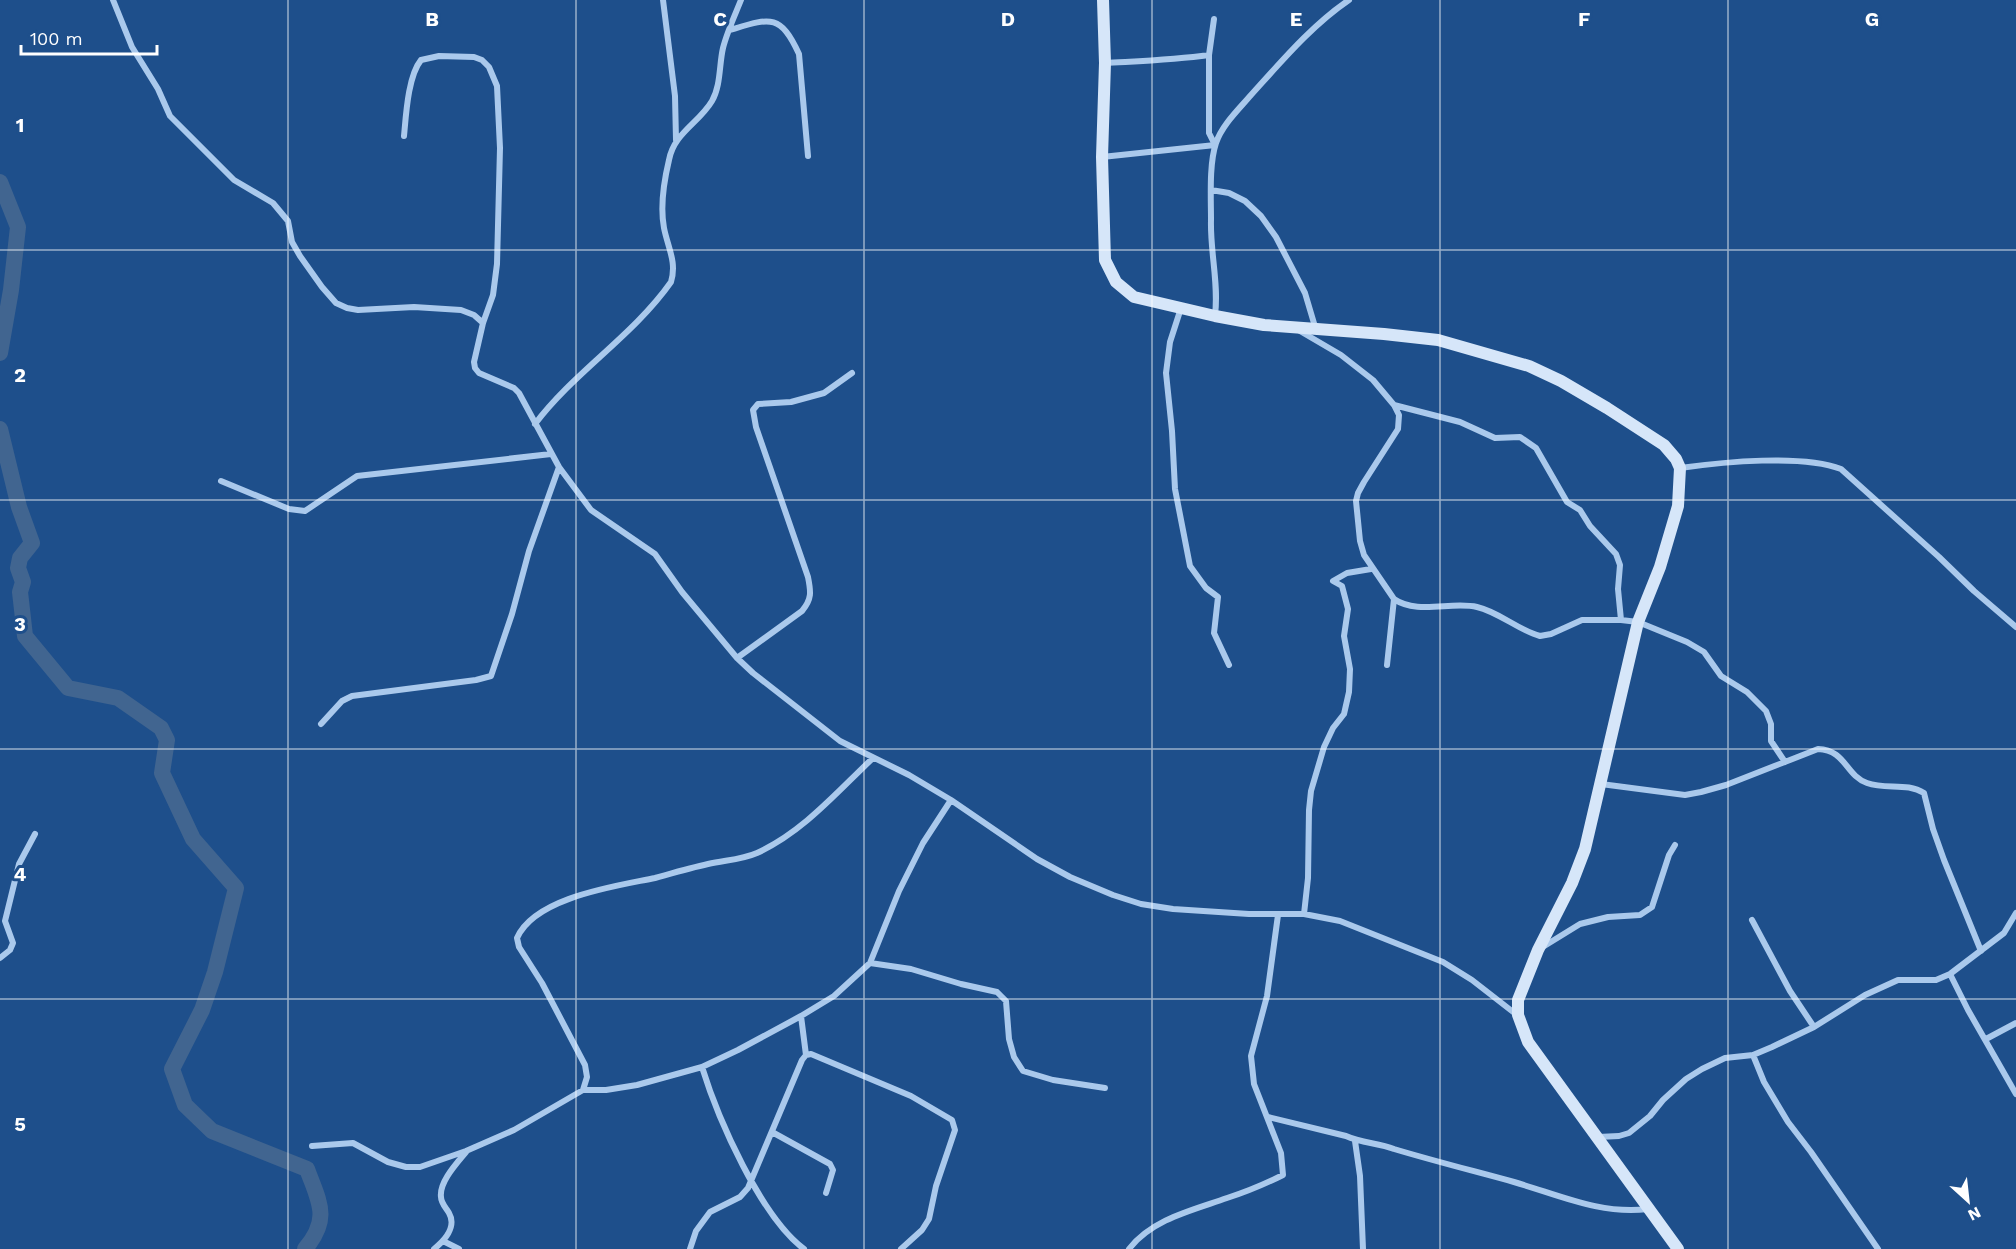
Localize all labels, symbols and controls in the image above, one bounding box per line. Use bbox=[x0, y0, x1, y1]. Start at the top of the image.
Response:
text: B bbox=[425, 7, 439, 31]
text: C bbox=[713, 7, 727, 31]
text: D bbox=[1001, 7, 1015, 31]
text: E bbox=[1290, 7, 1302, 31]
text: F bbox=[1578, 7, 1590, 31]
text: G bbox=[1865, 7, 1879, 31]
scale bar bbox=[21, 18, 158, 56]
text: 100 m bbox=[30, 28, 83, 49]
text: 1 bbox=[16, 113, 24, 137]
text: 2 bbox=[14, 363, 26, 387]
text: 3 bbox=[14, 612, 26, 636]
text: 4 bbox=[14, 862, 27, 886]
text: 5 bbox=[14, 1112, 26, 1136]
north arrow bbox=[1938, 1171, 1998, 1231]
text: N bbox=[1965, 1203, 1984, 1225]

